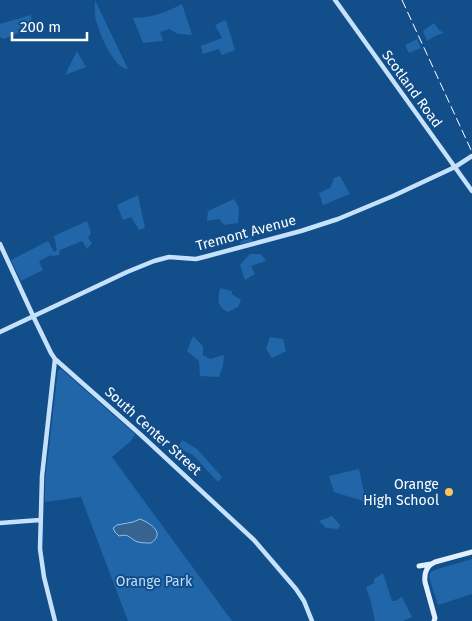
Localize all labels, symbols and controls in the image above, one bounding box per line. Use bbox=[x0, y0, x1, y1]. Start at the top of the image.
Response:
scale bar bbox=[12, 10, 88, 42]
text: 200 m bbox=[20, 18, 61, 36]
street label: Scotland Road bbox=[378, 47, 446, 131]
street label: Tremont Avenue bbox=[194, 211, 298, 255]
street label: South Center Street bbox=[101, 383, 205, 479]
place label: Orange High School bbox=[363, 476, 439, 509]
marker: Orange High School bbox=[443, 486, 455, 498]
park label: Orange Park bbox=[116, 573, 193, 590]

